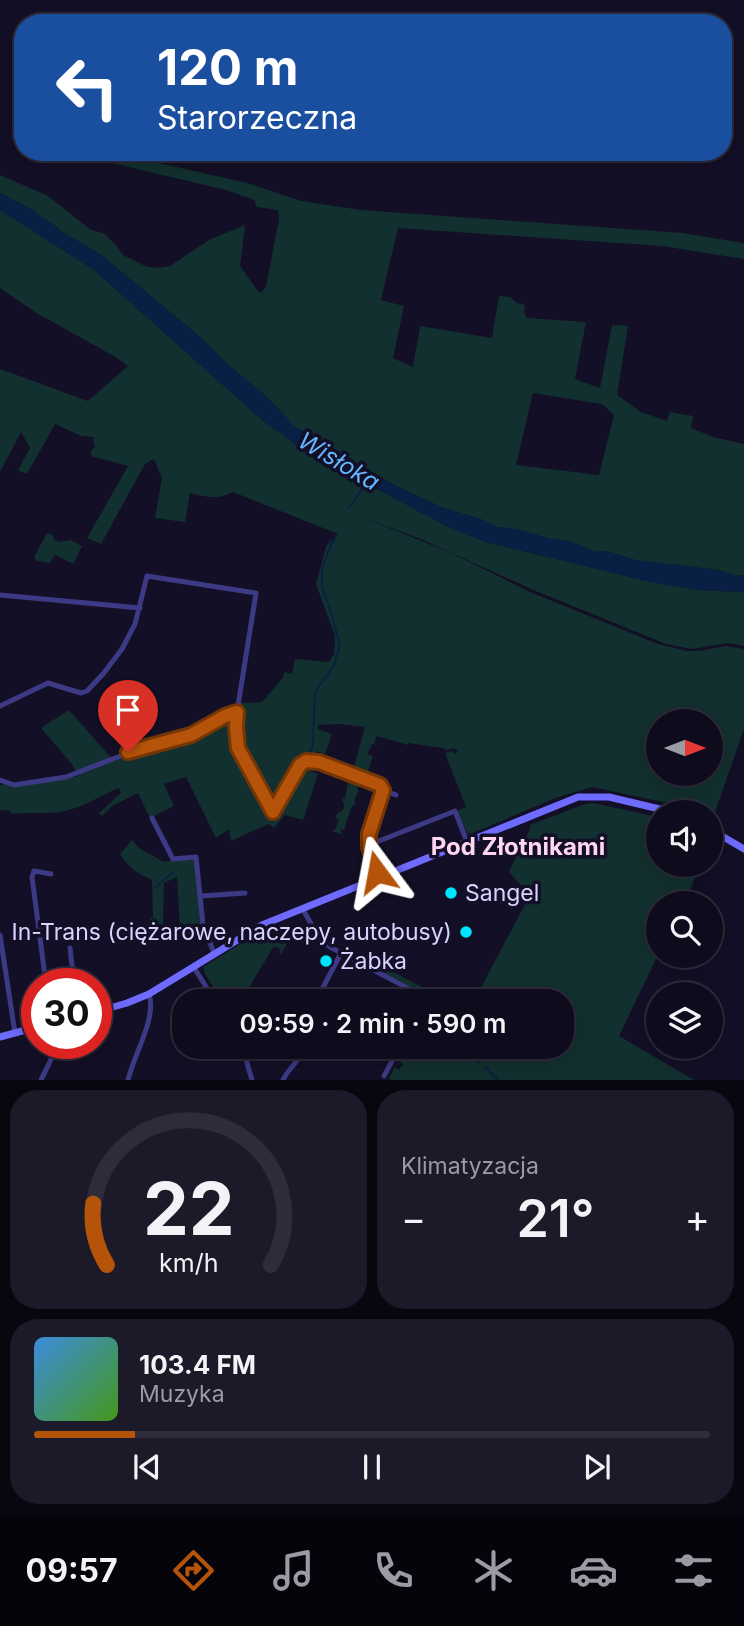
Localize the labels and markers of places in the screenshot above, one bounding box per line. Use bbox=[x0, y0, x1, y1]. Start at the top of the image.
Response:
pin bbox=[98, 680, 158, 752]
place label: Sangel bbox=[465, 879, 539, 907]
marker: Sangel bbox=[443, 885, 459, 901]
place label: In-Trans (ciężarowe, naczepy, autobusy) bbox=[11, 918, 452, 946]
marker: In-Trans (ciężarowe, naczepy, autobusy) bbox=[458, 924, 474, 940]
place label: Żabka bbox=[340, 947, 407, 975]
marker: Żabka bbox=[318, 953, 334, 969]

